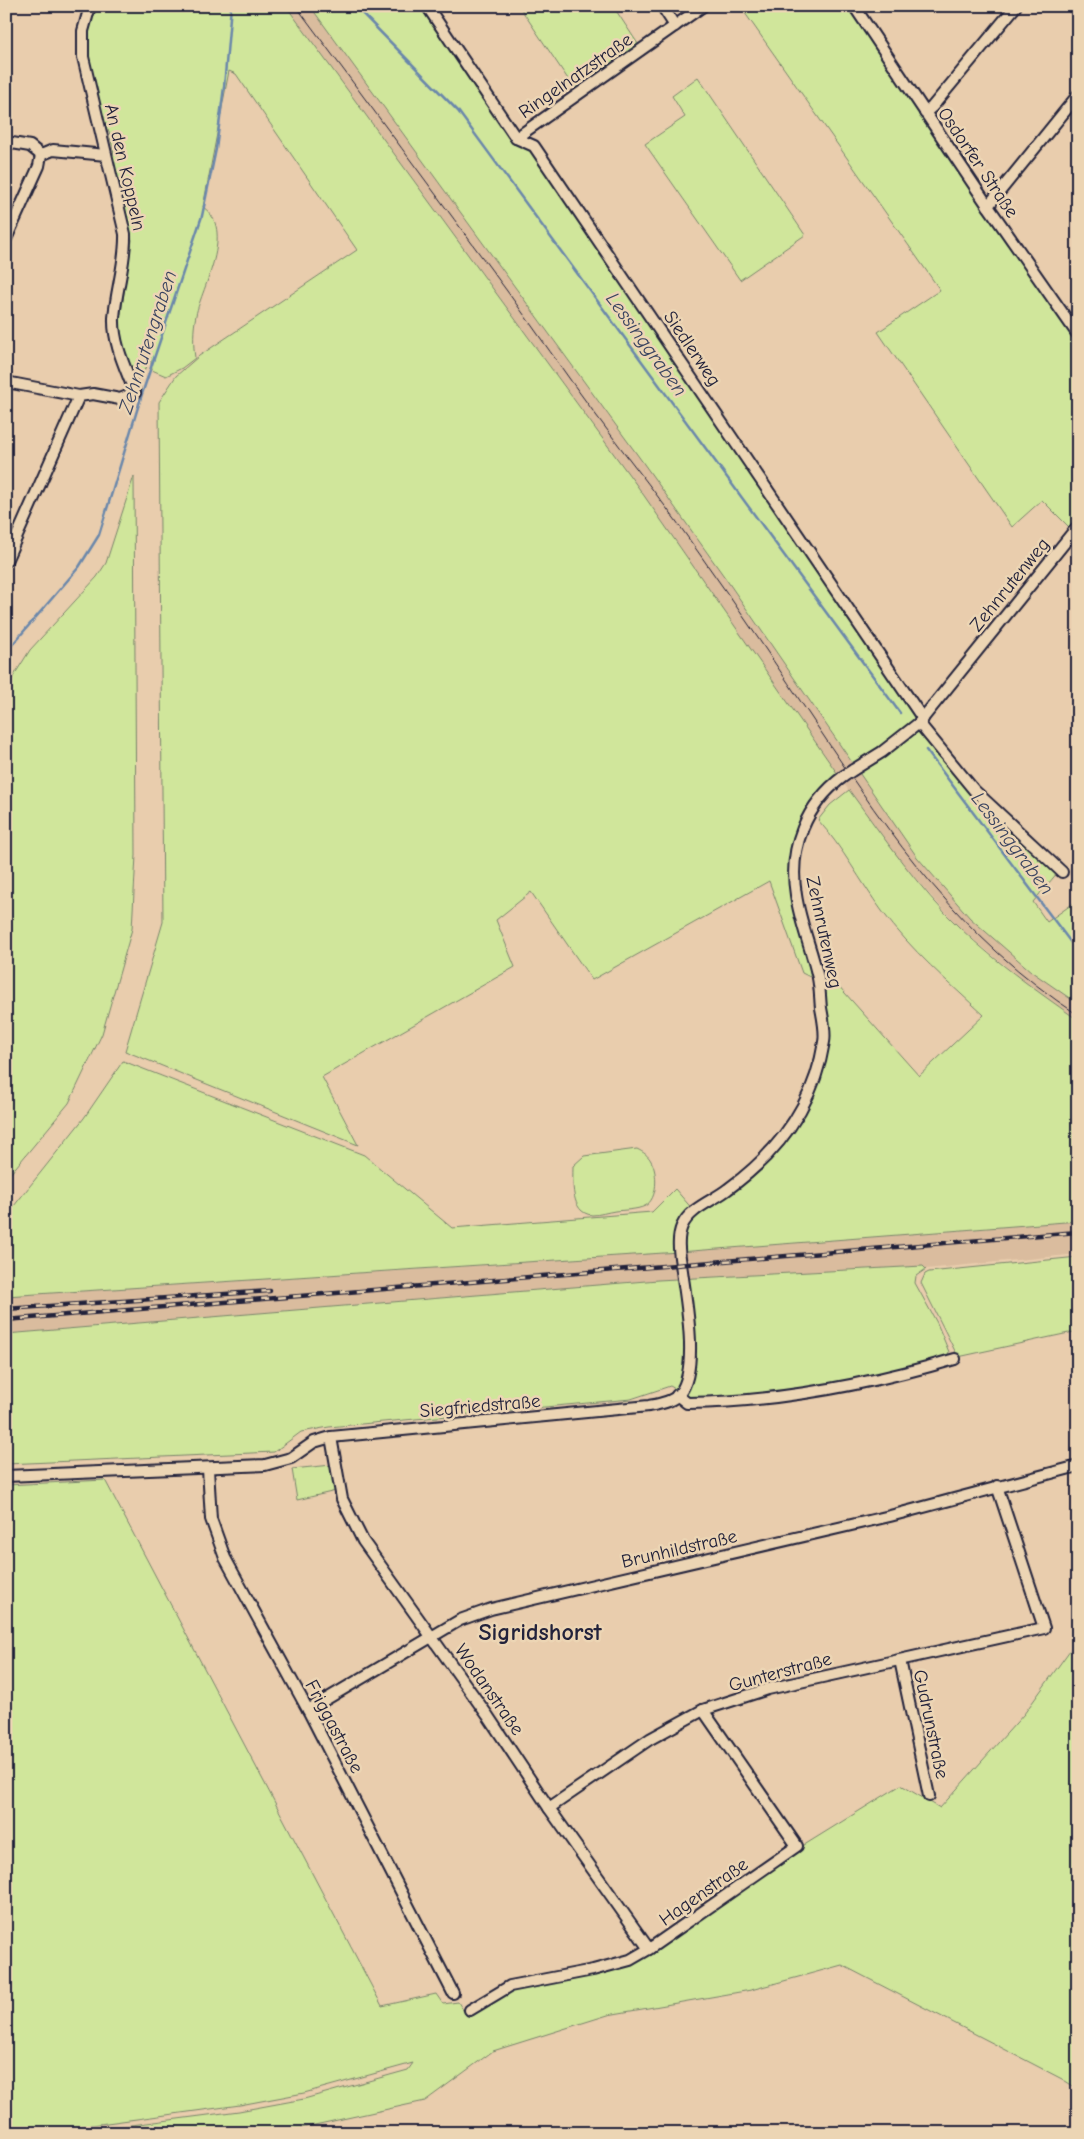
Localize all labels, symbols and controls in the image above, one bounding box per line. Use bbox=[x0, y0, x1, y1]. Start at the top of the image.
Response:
street label: Ringelnatzstraße bbox=[514, 28, 637, 123]
street label: An den Koppeln bbox=[100, 102, 150, 233]
street label: Osdorfer Straße bbox=[933, 103, 1023, 222]
water label: Zehnrutengraben bbox=[113, 268, 181, 418]
water label: Lessinggraben bbox=[601, 288, 692, 401]
street label: Siedlerweg bbox=[659, 307, 725, 390]
street label: Zehnrutenweg bbox=[965, 533, 1054, 636]
water label: Lessinggraben bbox=[967, 787, 1059, 899]
street label: Zehnrutenweg bbox=[801, 874, 847, 990]
street label: Siegfriedstraße bbox=[419, 1390, 541, 1422]
street label: Brunhildstraße bbox=[619, 1525, 739, 1573]
district label: Sigridshorst bbox=[478, 1618, 603, 1646]
street label: Wodanstraße bbox=[450, 1640, 529, 1739]
street label: Gunterstraße bbox=[726, 1648, 834, 1696]
street label: Gudrunstraße bbox=[909, 1668, 953, 1781]
street label: Friggastraße bbox=[300, 1676, 368, 1777]
street label: Hagenstraße bbox=[655, 1853, 752, 1931]

